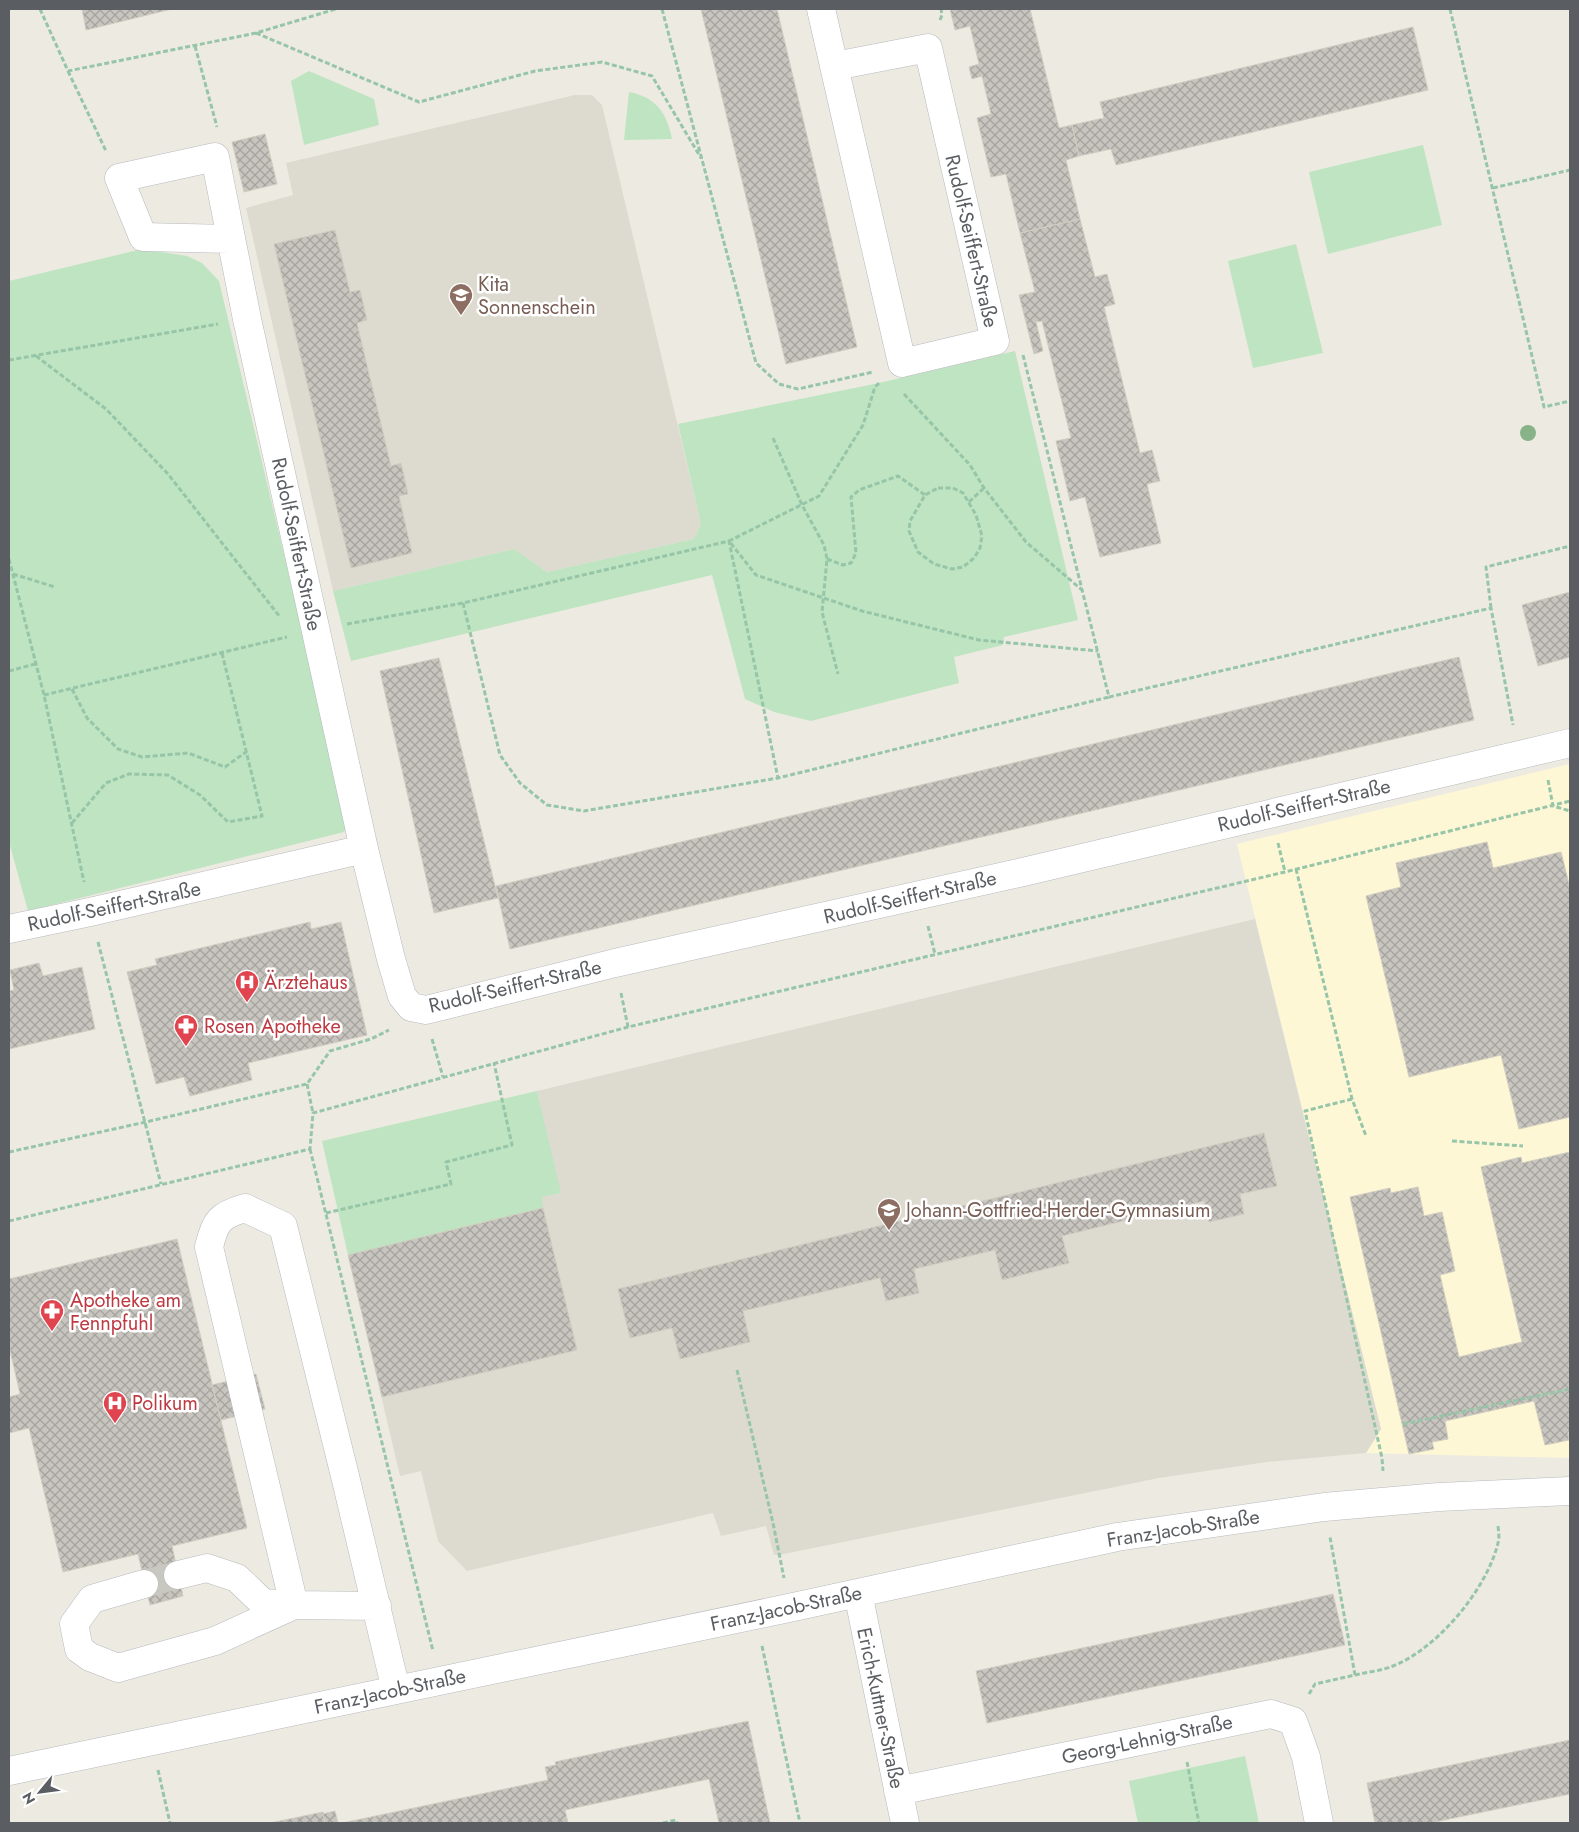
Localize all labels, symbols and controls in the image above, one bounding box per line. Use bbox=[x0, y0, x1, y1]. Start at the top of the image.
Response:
street label: Rudolf-Seiffert-Straße bbox=[938, 152, 1005, 330]
place label: Kita Sonnenschein bbox=[478, 270, 596, 322]
school or university icon: Kita Sonnenschein bbox=[448, 282, 474, 316]
street label: Rudolf-Seiffert-Straße bbox=[264, 455, 329, 633]
street label: Rudolf-Seiffert-Straße bbox=[1215, 772, 1393, 839]
street label: Rudolf-Seiffert-Straße bbox=[821, 864, 999, 931]
street label: Rudolf-Seiffert-Straße bbox=[25, 874, 203, 939]
street label: Rudolf-Seiffert-Straße bbox=[426, 953, 604, 1020]
place label: Ärztehaus bbox=[264, 968, 348, 997]
hospital icon: Ärztehaus bbox=[234, 969, 260, 1003]
place label: Rosen Apotheke bbox=[204, 1012, 341, 1041]
pharmacy icon: Rosen Apotheke bbox=[173, 1013, 199, 1047]
place label: Johann-Gottfried-Herder-Gymnasium bbox=[903, 1196, 1211, 1225]
school or university icon: Johann-Gottfried-Herder-Gymnasium bbox=[876, 1197, 902, 1231]
place label: Apotheke am Fennpfuhl bbox=[70, 1286, 181, 1338]
pharmacy icon: Apotheke am Fennpfuhl bbox=[39, 1298, 65, 1332]
place label: Polikum bbox=[132, 1389, 198, 1418]
hospital icon: Polikum bbox=[102, 1390, 128, 1424]
street label: Franz-Jacob-Straße bbox=[1105, 1502, 1262, 1555]
street label: Franz-Jacob-Straße bbox=[708, 1578, 865, 1639]
street label: Erich-Kuttner-Straße bbox=[849, 1625, 912, 1791]
street label: Franz-Jacob-Straße bbox=[312, 1661, 469, 1722]
street label: Georg-Lehnig-Straße bbox=[1059, 1707, 1235, 1772]
north arrow bbox=[15, 1767, 65, 1817]
text: N bbox=[17, 1789, 40, 1808]

